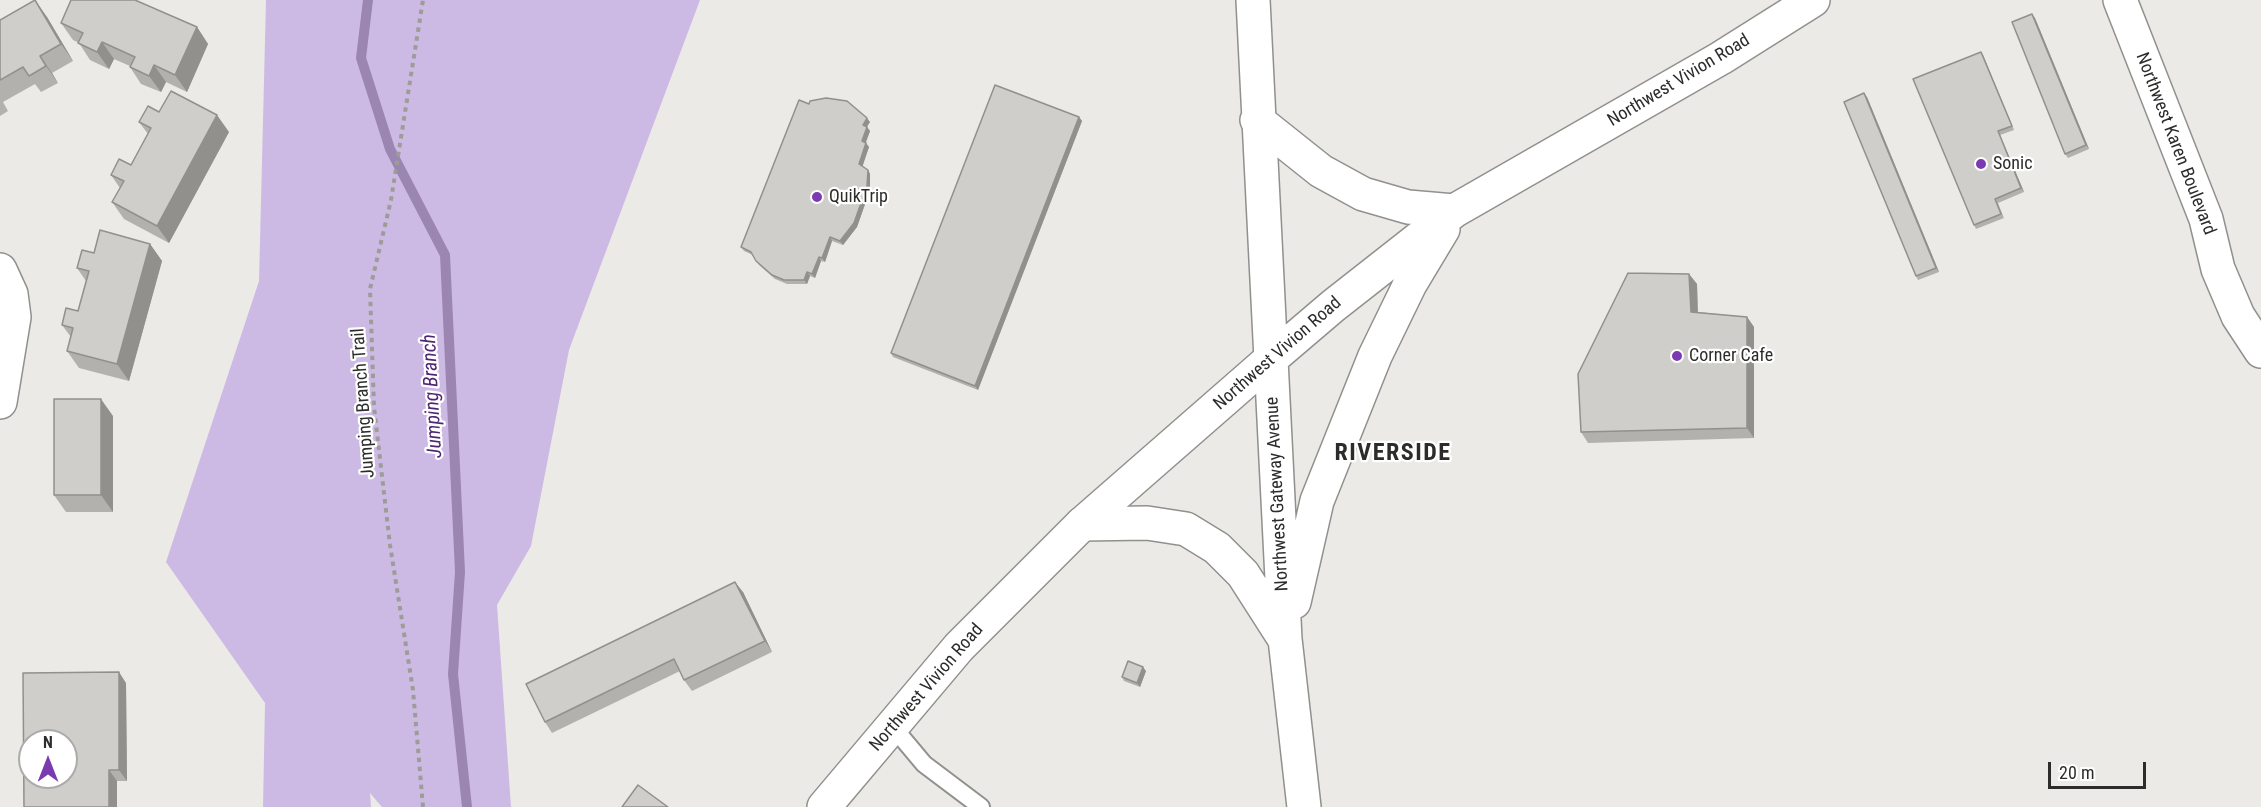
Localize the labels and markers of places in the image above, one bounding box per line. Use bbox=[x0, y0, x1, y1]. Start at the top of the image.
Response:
place label: Sonic bbox=[1993, 153, 2033, 175]
marker: Sonic bbox=[1974, 157, 1988, 171]
place label: QuikTrip bbox=[829, 186, 888, 208]
marker: QuikTrip bbox=[810, 190, 824, 204]
place label: Corner Cafe bbox=[1689, 345, 1773, 367]
marker: Corner Cafe bbox=[1670, 349, 1684, 363]

